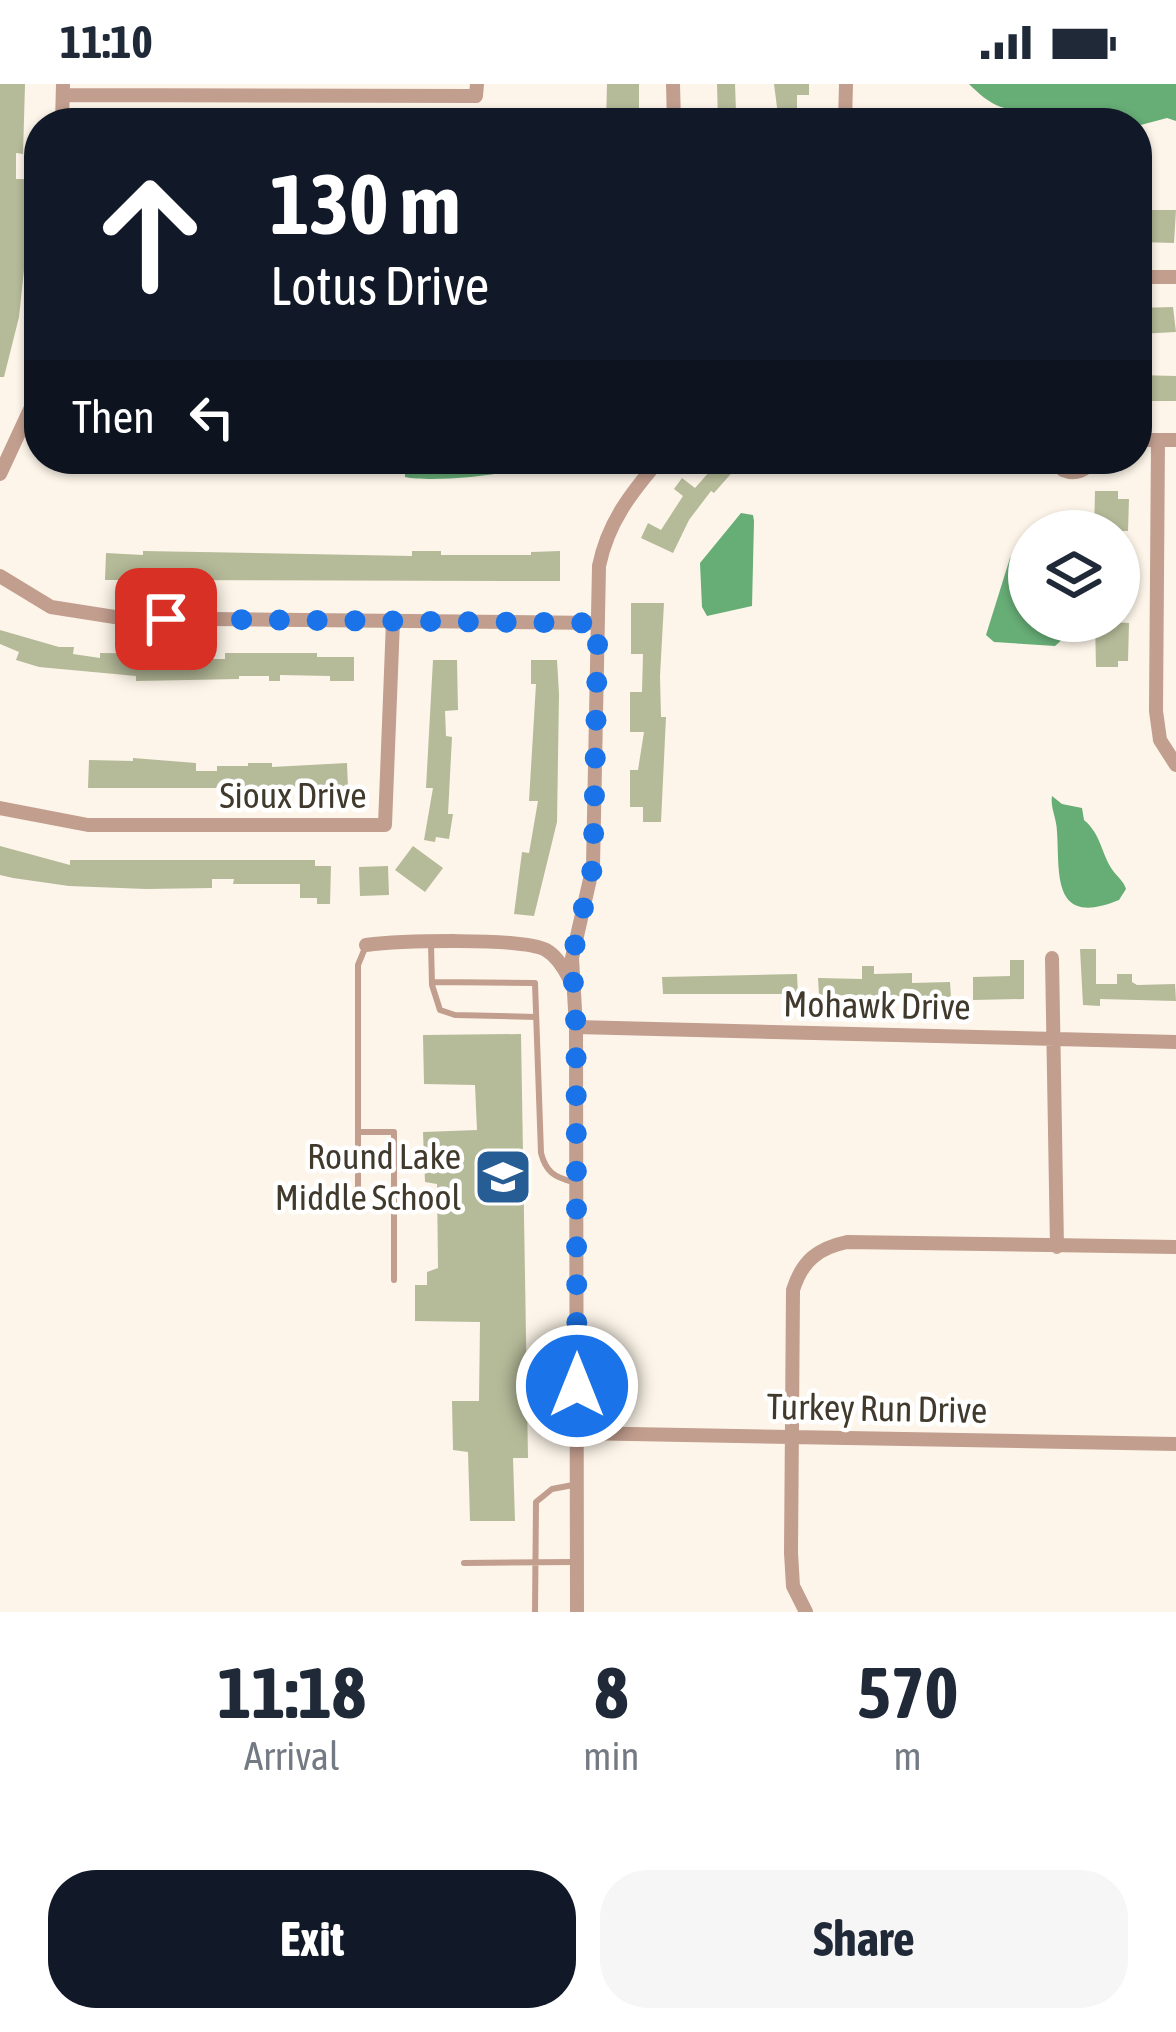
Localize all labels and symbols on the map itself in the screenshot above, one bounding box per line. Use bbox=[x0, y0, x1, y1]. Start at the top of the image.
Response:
pin bbox=[115, 568, 217, 670]
street label: Sioux Drive bbox=[219, 774, 367, 816]
street label: Mohawk Drive bbox=[783, 982, 971, 1028]
place label: Round Lake Middle School bbox=[275, 1135, 461, 1218]
school or university icon: Round Lake Middle School bbox=[472, 1146, 534, 1208]
position arrow bbox=[514, 1323, 640, 1449]
street label: Turkey Run Drive bbox=[766, 1385, 988, 1431]

